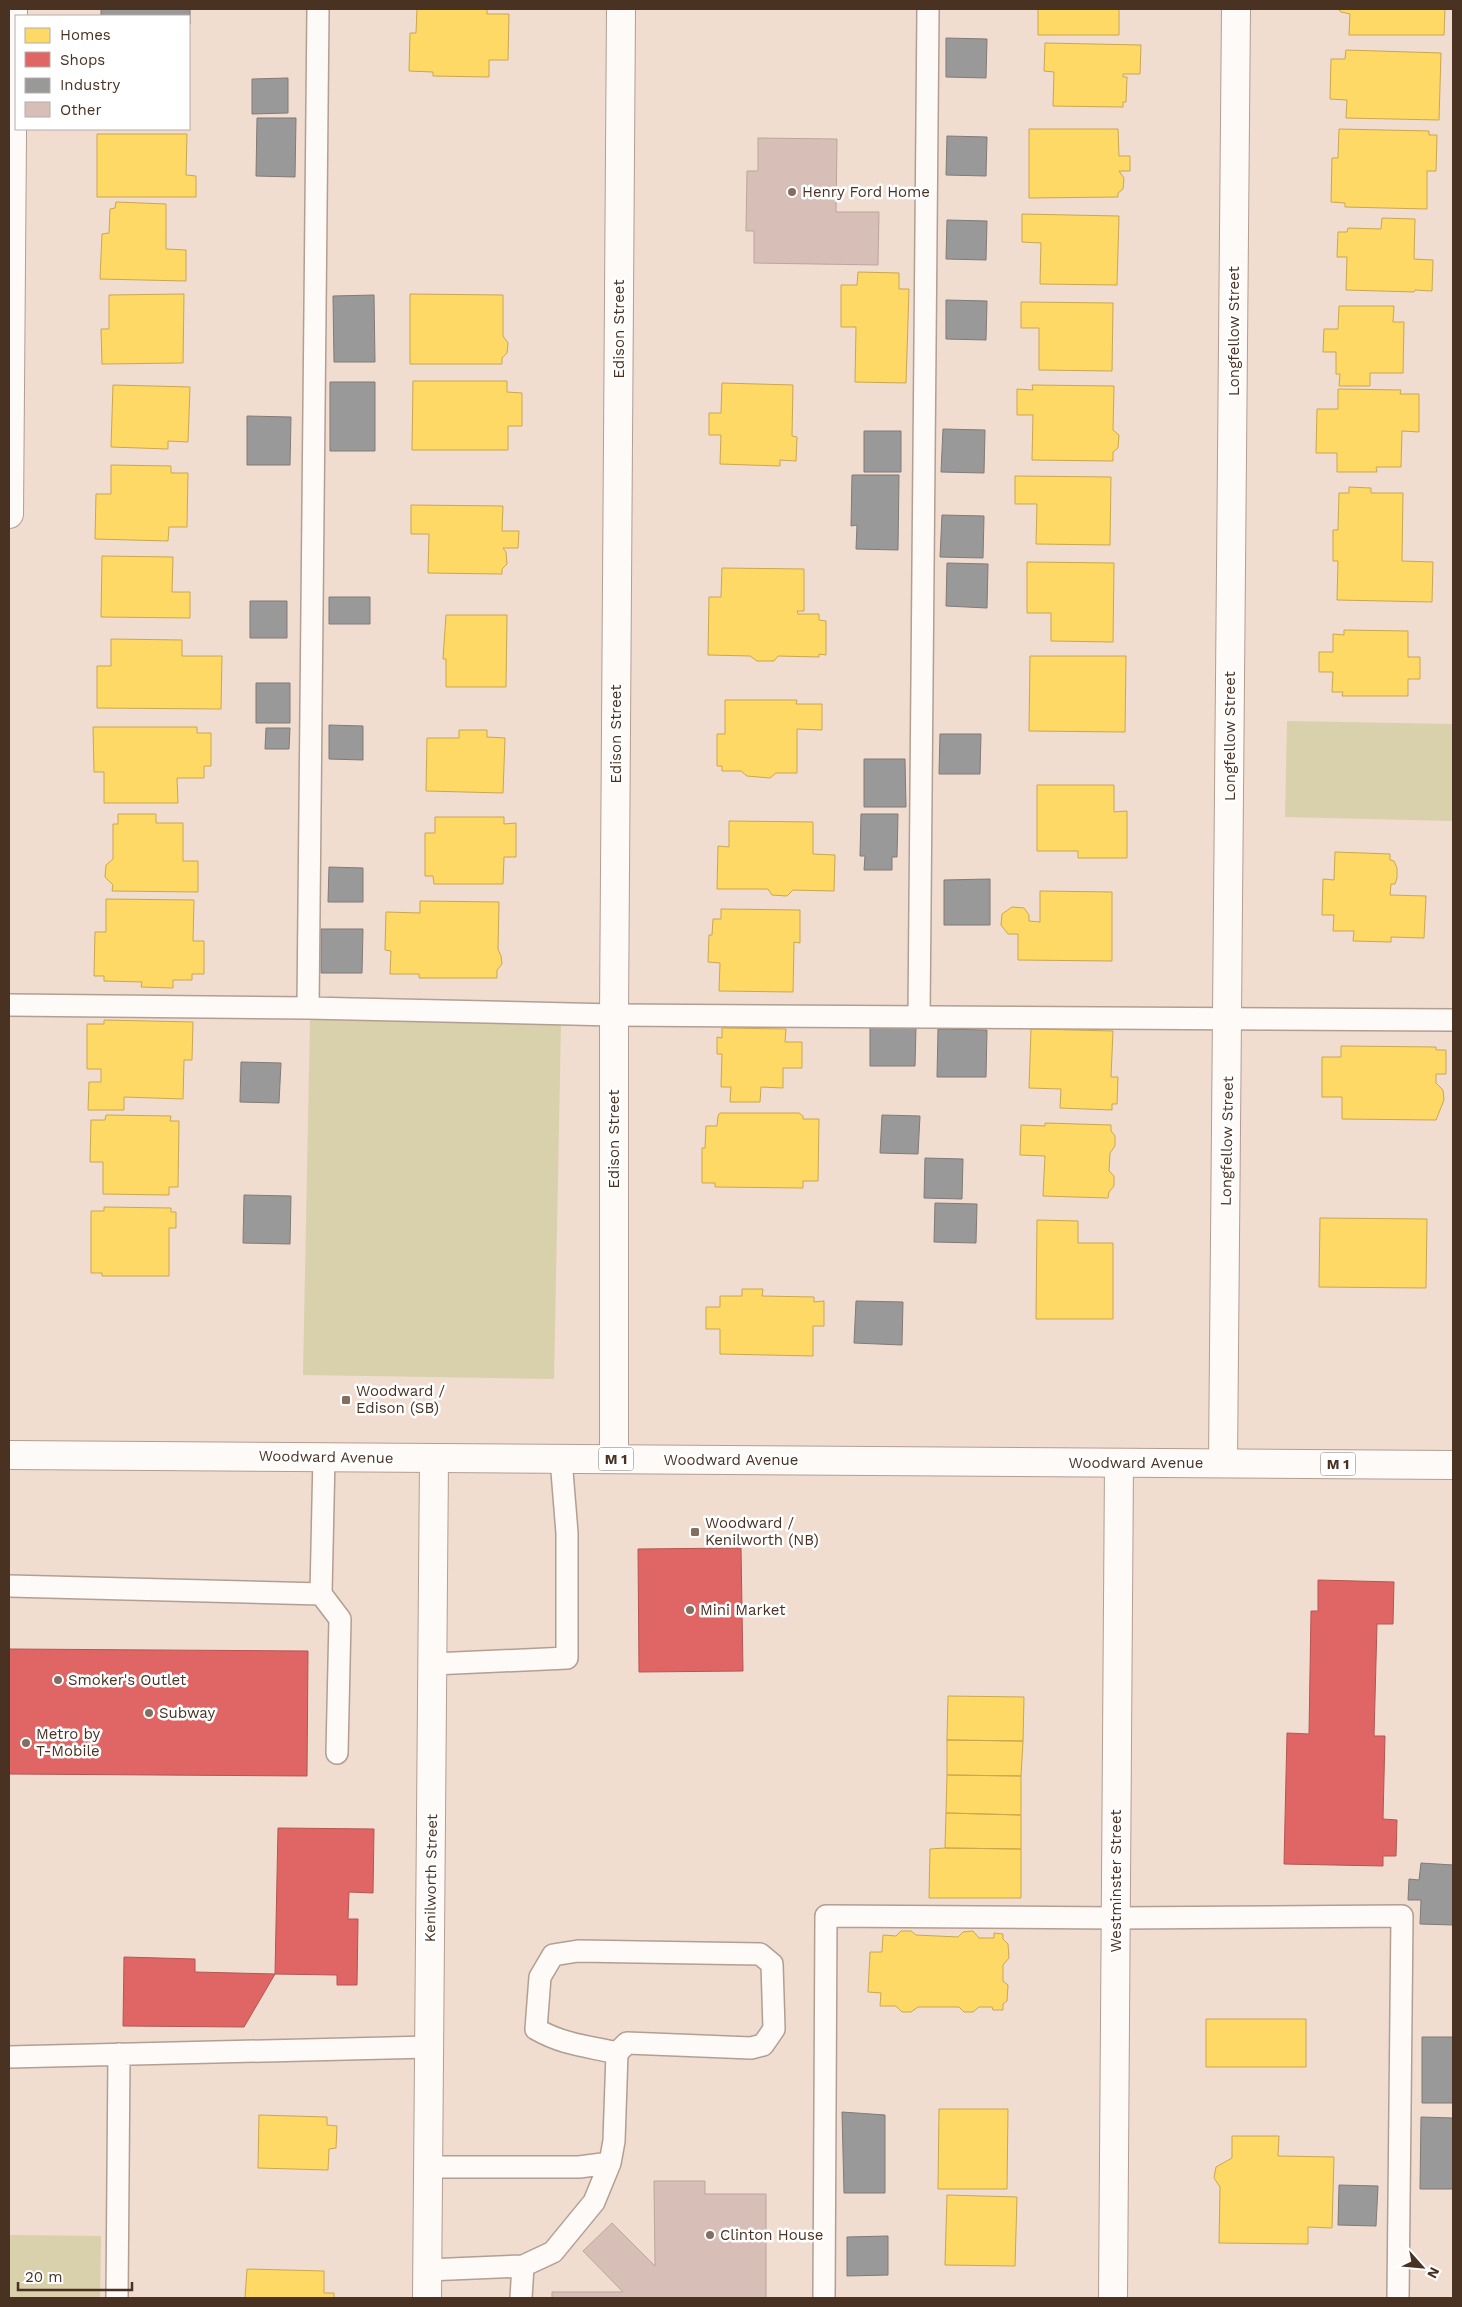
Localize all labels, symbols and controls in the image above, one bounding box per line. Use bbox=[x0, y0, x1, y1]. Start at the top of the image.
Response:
legend bbox=[15, 15, 190, 130]
text: Homes bbox=[60, 26, 111, 44]
text: Shops bbox=[60, 51, 105, 69]
text: Industry bbox=[60, 76, 121, 94]
text: Other bbox=[60, 101, 102, 119]
place label: Henry Ford Home bbox=[802, 183, 930, 201]
marker: Henry Ford Home bbox=[786, 186, 798, 198]
street label: Longfellow Street bbox=[1225, 265, 1243, 396]
street label: Edison Street bbox=[610, 279, 628, 379]
street label: Longfellow Street bbox=[1221, 670, 1239, 801]
street label: Edison Street bbox=[607, 684, 625, 784]
street label: Longfellow Street bbox=[1217, 1075, 1237, 1206]
street label: Edison Street bbox=[605, 1089, 623, 1189]
place label: Woodward / Edison (SB) bbox=[356, 1382, 446, 1417]
marker: Woodward / Edison (SB) bbox=[340, 1394, 352, 1406]
street label: Woodward Avenue bbox=[258, 1447, 394, 1467]
road number: M 1 bbox=[598, 1448, 634, 1470]
street label: Woodward Avenue bbox=[663, 1451, 799, 1469]
road number: M 1 bbox=[1320, 1452, 1356, 1476]
street label: Woodward Avenue bbox=[1068, 1454, 1204, 1472]
place label: Woodward / Kenilworth (NB) bbox=[705, 1514, 819, 1549]
marker: Woodward / Kenilworth (NB) bbox=[689, 1526, 701, 1538]
place label: Mini Market bbox=[700, 1601, 786, 1619]
marker: Mini Market bbox=[684, 1604, 696, 1616]
place label: Smoker's Outlet bbox=[68, 1671, 187, 1689]
marker: Smoker's Outlet bbox=[52, 1674, 64, 1686]
place label: Subway bbox=[159, 1704, 215, 1722]
marker: Subway bbox=[143, 1707, 155, 1719]
place label: Metro by T-Mobile bbox=[36, 1725, 101, 1760]
marker: Metro by T-Mobile bbox=[20, 1737, 32, 1749]
street label: Westminster Street bbox=[1107, 1809, 1125, 1953]
street label: Kenilworth Street bbox=[421, 1813, 441, 1942]
place label: Clinton House bbox=[720, 2226, 823, 2244]
marker: Clinton House bbox=[704, 2229, 716, 2241]
north arrow bbox=[1397, 2242, 1447, 2292]
scale bar bbox=[18, 2260, 131, 2292]
text: N bbox=[1424, 2265, 1443, 2281]
text: 20 m bbox=[25, 2268, 63, 2286]

